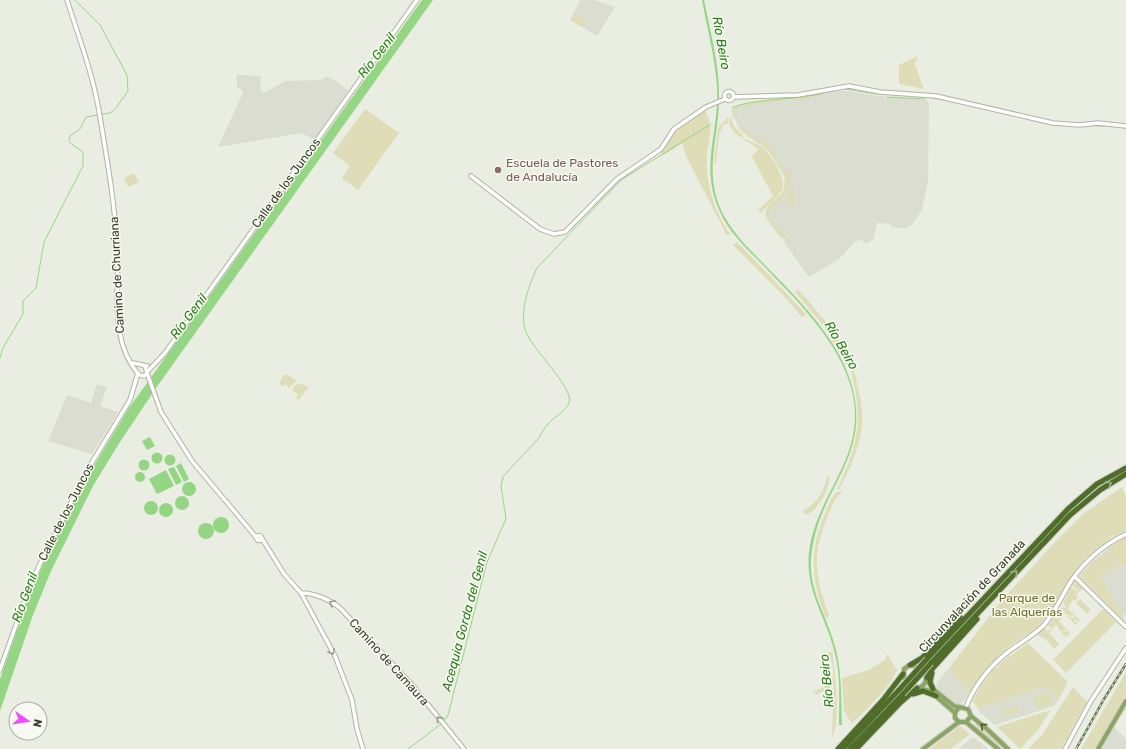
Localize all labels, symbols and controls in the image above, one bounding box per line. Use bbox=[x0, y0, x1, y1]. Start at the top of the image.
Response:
water label: Río Beiro bbox=[709, 15, 734, 71]
water label: Río Genil bbox=[354, 29, 399, 81]
street label: Calle de los Juncos bbox=[249, 135, 323, 231]
place label: Escuela de Pastores de Andalucía bbox=[506, 156, 618, 184]
marker: Escuela de Pastores de Andalucía bbox=[493, 165, 503, 175]
street label: Camino de Churriana bbox=[107, 216, 127, 334]
water label: Río Genil bbox=[167, 290, 211, 342]
water label: Río Beiro bbox=[822, 318, 862, 372]
street label: Calle de los Juncos bbox=[35, 461, 97, 563]
one-way arrow bbox=[1105, 482, 1112, 489]
street label: Circunvalación de Granada bbox=[916, 537, 1028, 655]
water label: Acequia Gorda del Genil bbox=[438, 549, 491, 694]
water label: Río Genil bbox=[8, 569, 41, 624]
one-way arrow bbox=[1010, 570, 1018, 578]
park label: Parque de las Alquerías bbox=[992, 591, 1062, 619]
one-way arrow bbox=[330, 601, 337, 608]
street label: Camino de Camaura bbox=[346, 616, 432, 708]
one-way arrow bbox=[328, 648, 335, 655]
water label: Río Beiro bbox=[816, 653, 837, 708]
north arrow bbox=[8, 701, 48, 741]
one-way arrow bbox=[437, 716, 444, 723]
text: N bbox=[30, 718, 44, 729]
one-way arrow bbox=[980, 723, 988, 730]

